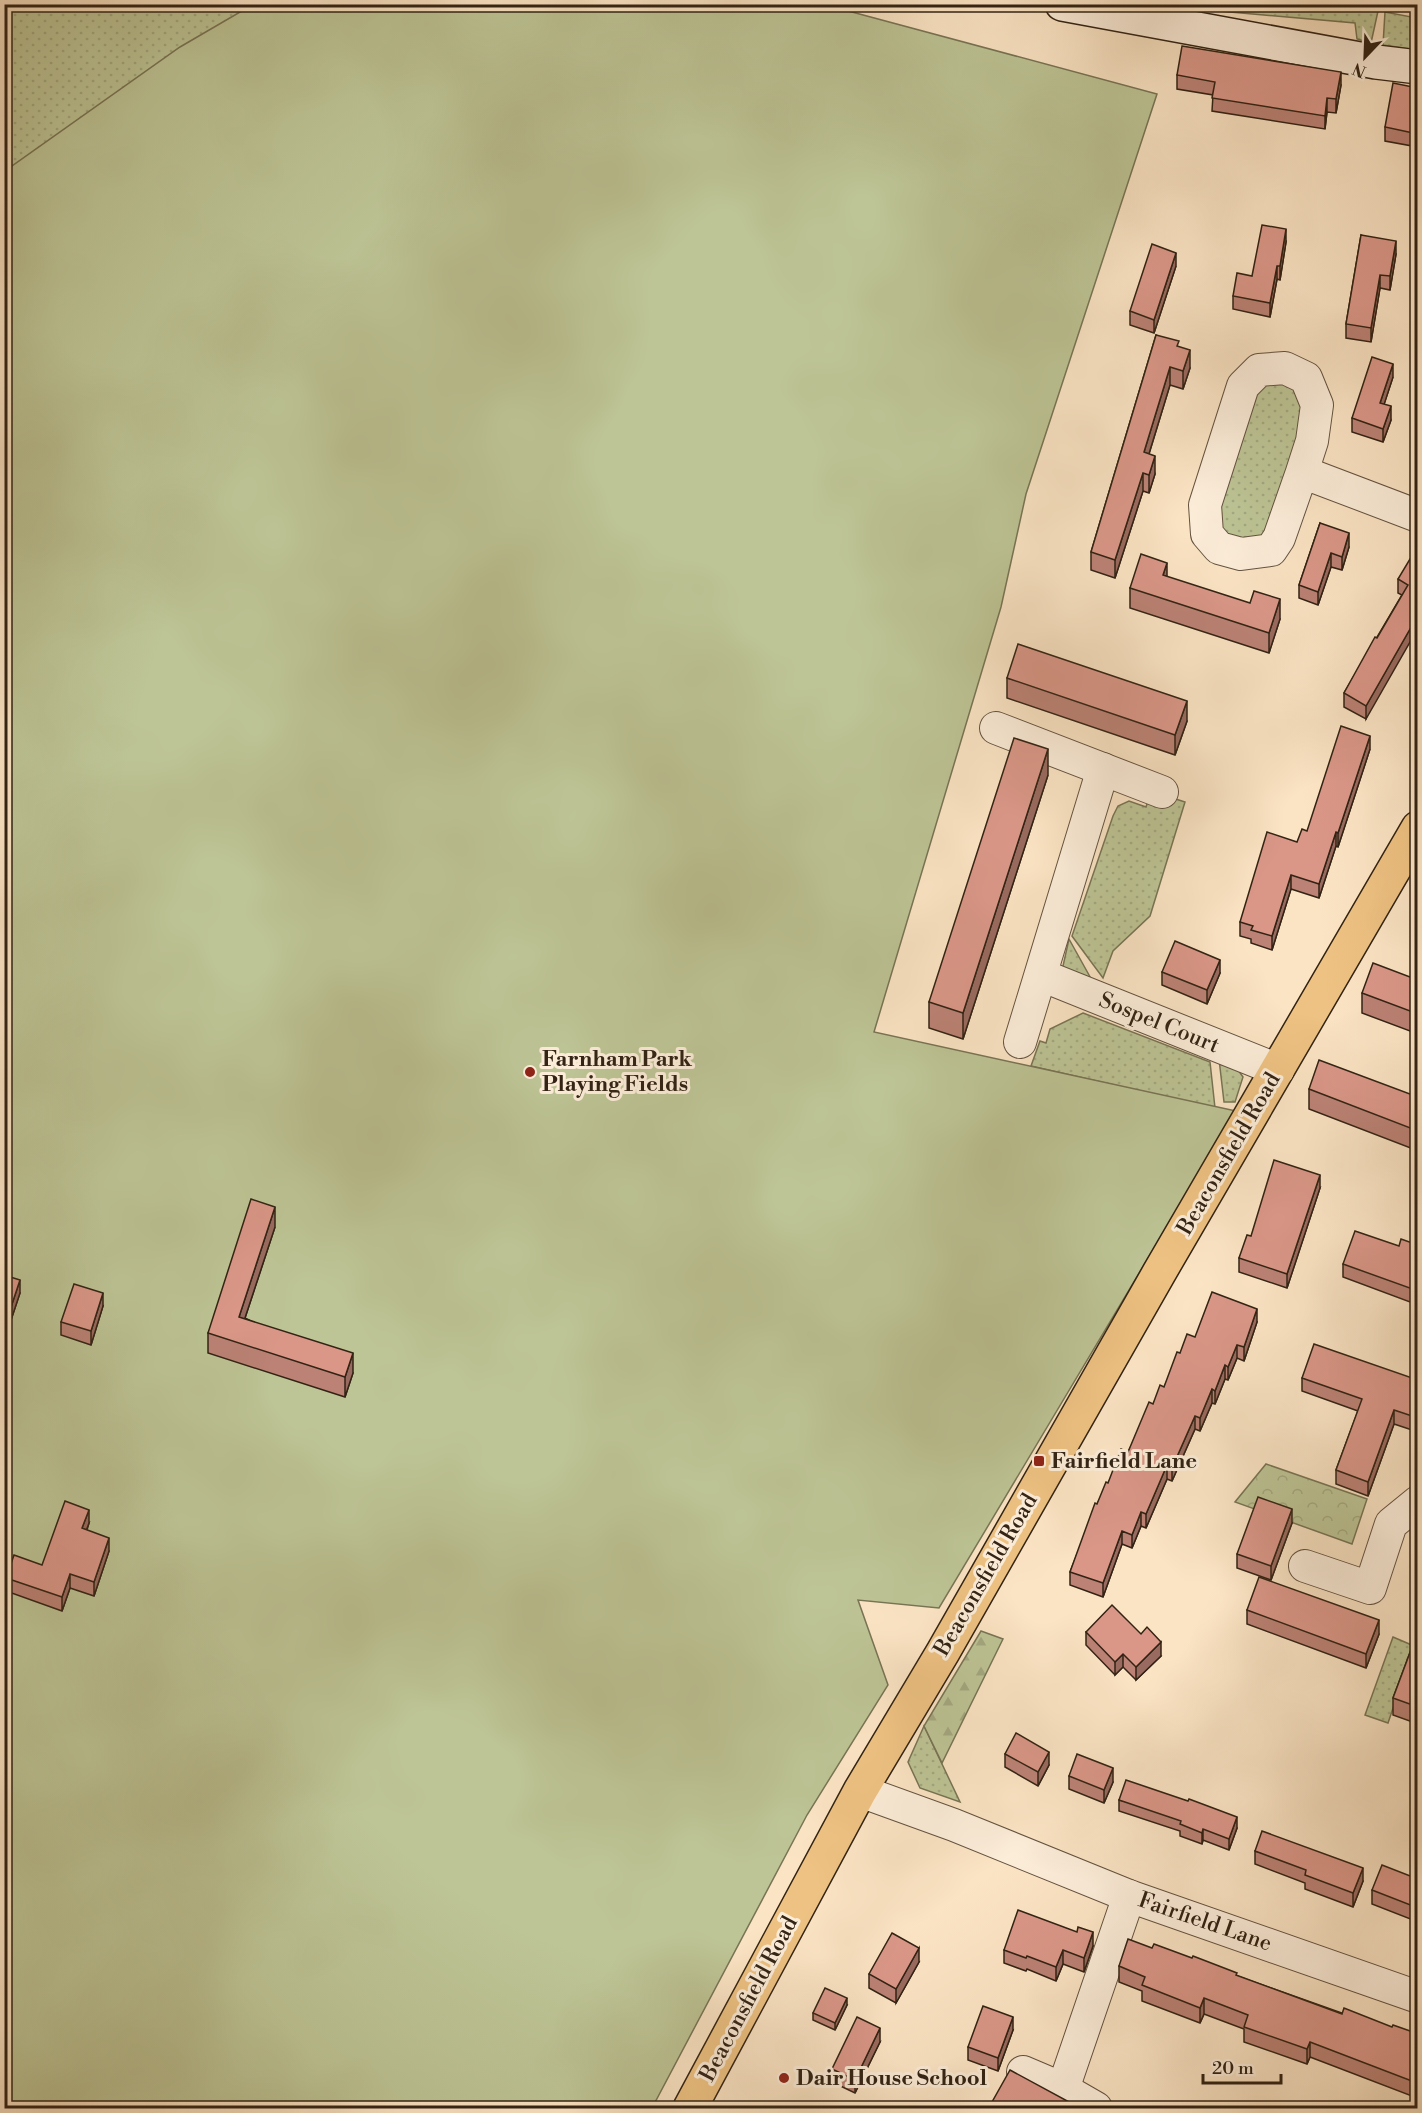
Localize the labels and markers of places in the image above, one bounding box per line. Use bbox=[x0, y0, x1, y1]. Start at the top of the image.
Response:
place label: Farnham Park Playing Fields bbox=[542, 1046, 692, 1098]
marker: Farnham Park Playing Fields bbox=[523, 1065, 537, 1079]
place label: Fairfield Lane bbox=[1051, 1448, 1197, 1475]
marker: Fairfield Lane bbox=[1032, 1454, 1046, 1468]
place label: Dair House School bbox=[796, 2065, 987, 2092]
marker: Dair House School bbox=[777, 2071, 791, 2085]

